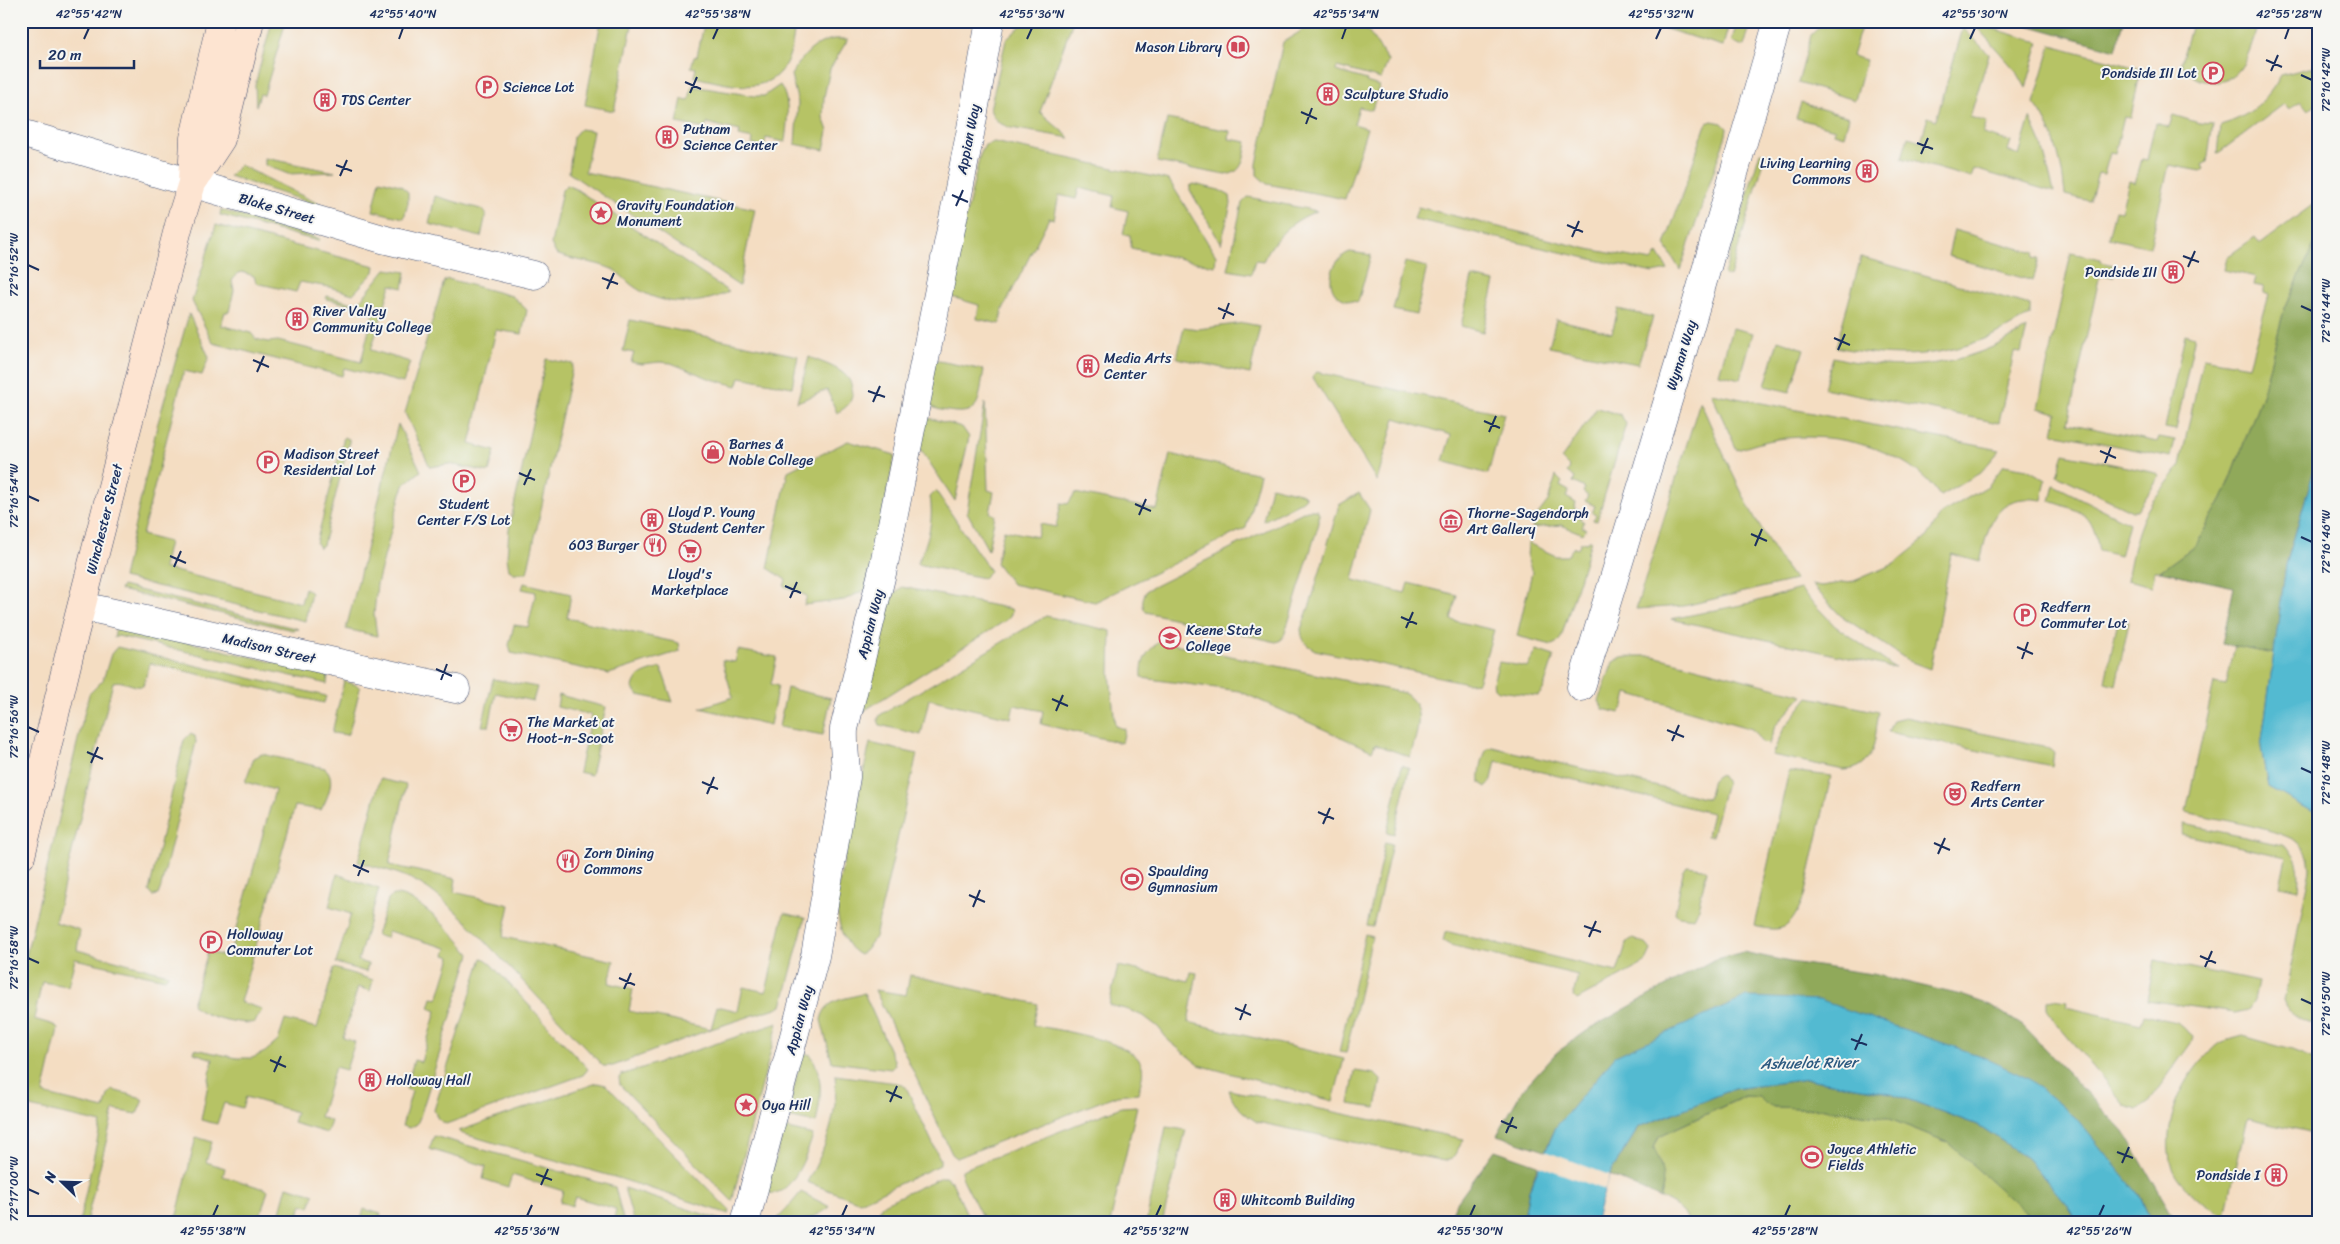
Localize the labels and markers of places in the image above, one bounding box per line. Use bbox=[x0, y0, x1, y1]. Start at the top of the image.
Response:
place label: Mason Library bbox=[1135, 35, 1223, 60]
library icon: Mason Library bbox=[1226, 35, 1250, 59]
place label: Pondside III Lot bbox=[2102, 61, 2197, 86]
parking icon: Pondside III Lot bbox=[2201, 61, 2225, 85]
parking icon: Science Lot bbox=[475, 75, 499, 99]
place label: Science Lot bbox=[503, 75, 574, 100]
building icon: Sculpture Studio bbox=[1316, 82, 1340, 106]
place label: Sculpture Studio bbox=[1344, 82, 1449, 107]
building icon: TDS Center bbox=[313, 88, 337, 112]
place label: TDS Center bbox=[341, 88, 412, 113]
place label: Putnam Science Center bbox=[683, 117, 779, 158]
building icon: Putnam Science Center bbox=[655, 125, 679, 149]
place label: Living Learning Commons bbox=[1760, 151, 1852, 192]
building icon: Living Learning Commons bbox=[1855, 159, 1879, 183]
place label: Gravity Foundation Monument bbox=[617, 193, 735, 234]
place icon: Gravity Foundation Monument bbox=[589, 201, 613, 225]
place label: Pondside III bbox=[2085, 260, 2158, 285]
building icon: Pondside III bbox=[2161, 260, 2185, 284]
place label: River Valley Community College bbox=[313, 299, 431, 340]
building icon: River Valley Community College bbox=[285, 307, 309, 331]
place label: Media Arts Center bbox=[1104, 346, 1172, 387]
building icon: Media Arts Center bbox=[1076, 354, 1100, 378]
place label: Barnes & Noble College bbox=[729, 432, 813, 473]
shop icon: Barnes & Noble College bbox=[701, 440, 725, 464]
place label: Madison Street Residential Lot bbox=[284, 442, 380, 483]
parking icon: Madison Street Residential Lot bbox=[256, 450, 280, 474]
parking icon: Student Center F/S Lot bbox=[452, 469, 476, 493]
place label: Student Center F/S Lot bbox=[418, 492, 510, 533]
place label: Lloyd P. Young Student Center bbox=[668, 500, 765, 541]
place label: Thorne-Sagendorph Art Gallery bbox=[1466, 501, 1589, 542]
building icon: Lloyd P. Young Student Center bbox=[640, 508, 664, 532]
museum icon: Thorne-Sagendorph Art Gallery bbox=[1439, 509, 1463, 533]
place label: 603 Burger bbox=[569, 533, 640, 558]
restaurant icon: 603 Burger bbox=[643, 533, 667, 557]
supermarket icon: Lloyd's Marketplace bbox=[678, 539, 702, 563]
place label: Lloyd's Marketplace bbox=[651, 562, 729, 603]
place label: Redfern Commuter Lot bbox=[2041, 595, 2127, 636]
parking icon: Redfern Commuter Lot bbox=[2013, 603, 2037, 627]
place label: Keene State College bbox=[1186, 618, 1262, 659]
school or university icon: Keene State College bbox=[1158, 626, 1182, 650]
place label: The Market at Hoot-n-Scoot bbox=[527, 710, 615, 751]
supermarket icon: The Market at Hoot-n-Scoot bbox=[499, 718, 523, 742]
place label: Redfern Arts Center bbox=[1970, 774, 2045, 815]
theatre icon: Redfern Arts Center bbox=[1943, 782, 1967, 806]
place label: Zorn Dining Commons bbox=[584, 841, 654, 882]
restaurant icon: Zorn Dining Commons bbox=[556, 849, 580, 873]
place label: Spaulding Gymnasium bbox=[1148, 859, 1218, 900]
sports icon: Spaulding Gymnasium bbox=[1120, 867, 1144, 891]
place label: Holloway Commuter Lot bbox=[227, 922, 313, 963]
parking icon: Holloway Commuter Lot bbox=[199, 930, 223, 954]
building icon: Holloway Hall bbox=[358, 1068, 382, 1092]
place label: Holloway Hall bbox=[386, 1068, 472, 1093]
place icon: Oya Hill bbox=[734, 1093, 758, 1117]
place label: Oya Hill bbox=[762, 1093, 812, 1118]
place label: Joyce Athletic Fields bbox=[1827, 1137, 1916, 1178]
sports icon: Joyce Athletic Fields bbox=[1800, 1145, 1824, 1169]
place label: Pondside I bbox=[2197, 1163, 2261, 1188]
building icon: Pondside I bbox=[2264, 1163, 2288, 1187]
building icon: Whitcomb Building bbox=[1213, 1188, 1237, 1212]
place label: Whitcomb Building bbox=[1241, 1188, 1355, 1213]

